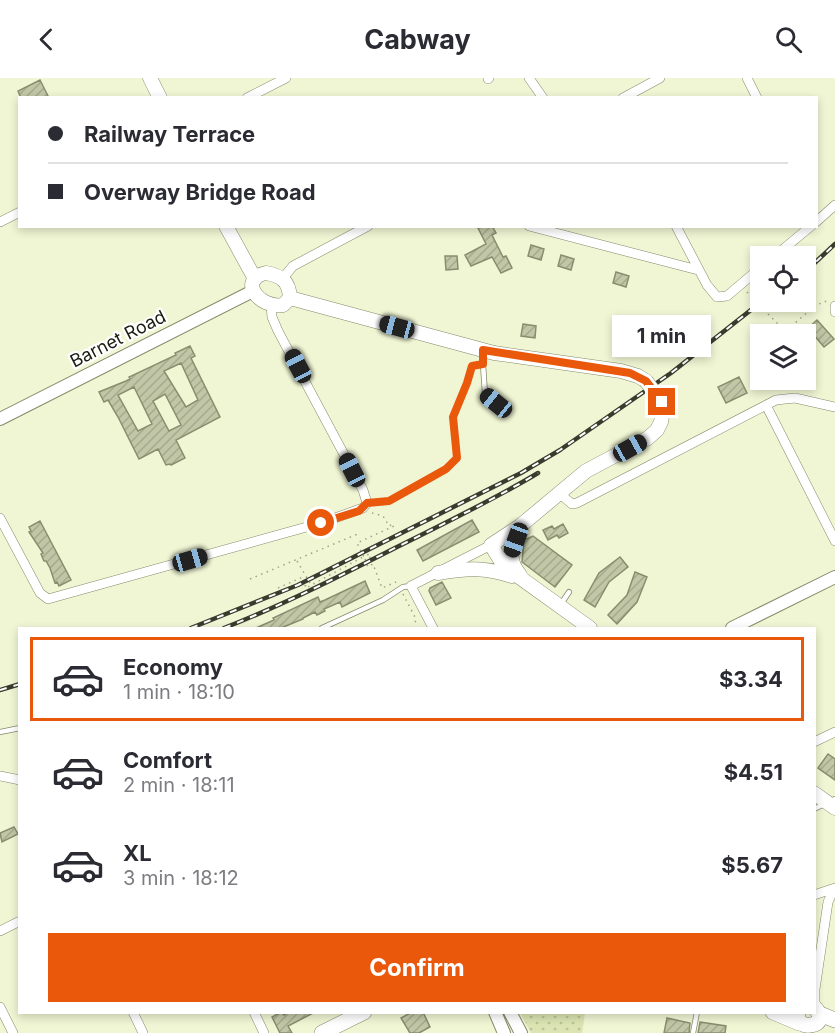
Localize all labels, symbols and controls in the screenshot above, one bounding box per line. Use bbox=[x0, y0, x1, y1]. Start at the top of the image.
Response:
icon: back bbox=[30, 23, 63, 56]
text: Cabway bbox=[364, 23, 471, 56]
icon: search bbox=[772, 23, 805, 56]
text: Railway Terrace bbox=[84, 121, 255, 147]
text: Overway Bridge Road bbox=[84, 179, 316, 205]
map controls bbox=[750, 246, 816, 390]
button: locate bbox=[750, 246, 816, 312]
street label: Barnet Road bbox=[66, 305, 169, 372]
car bbox=[377, 314, 417, 340]
callout: 1 min bbox=[612, 315, 712, 357]
text: 1 min bbox=[637, 324, 686, 348]
button: layers bbox=[750, 324, 816, 390]
car bbox=[282, 346, 314, 386]
car bbox=[476, 385, 516, 421]
route end bbox=[648, 388, 675, 415]
car bbox=[610, 431, 650, 465]
car bbox=[336, 450, 368, 490]
route start bbox=[307, 509, 334, 536]
car bbox=[501, 520, 531, 560]
car bbox=[170, 546, 210, 574]
icon: car bbox=[51, 652, 105, 706]
text: Economy bbox=[123, 654, 223, 680]
text: $3.34 bbox=[719, 666, 783, 692]
text: 1 min · 18:10 bbox=[123, 680, 235, 704]
icon: car bbox=[51, 745, 105, 799]
text: Comfort bbox=[123, 747, 212, 773]
text: $4.51 bbox=[724, 759, 783, 785]
text: 2 min · 18:11 bbox=[123, 773, 235, 797]
icon: car bbox=[51, 838, 105, 892]
text: XL bbox=[123, 840, 152, 866]
text: $5.67 bbox=[721, 852, 783, 878]
text: 3 min · 18:12 bbox=[123, 866, 239, 890]
button: Confirm bbox=[48, 933, 786, 1002]

